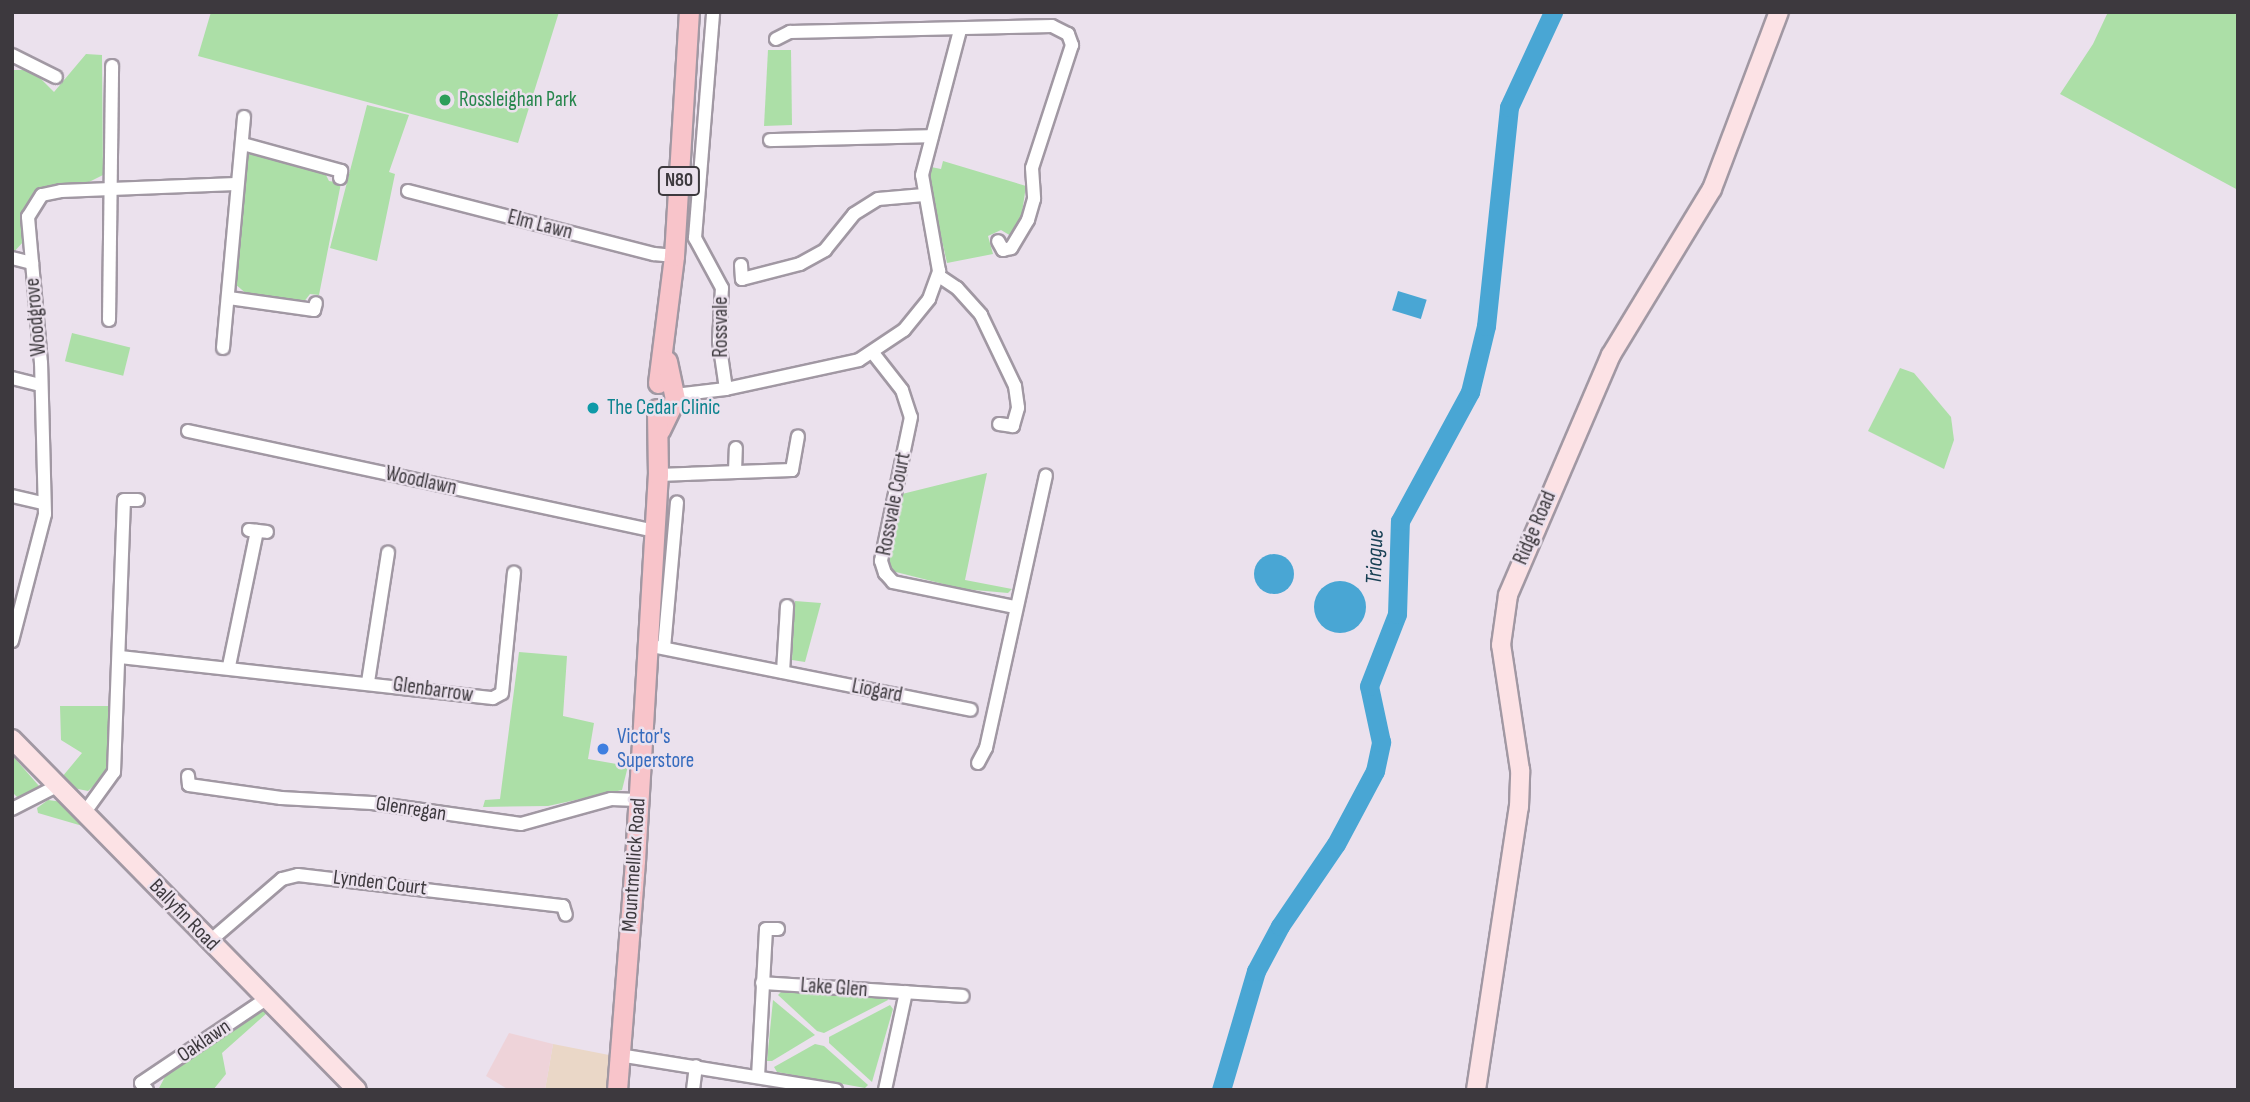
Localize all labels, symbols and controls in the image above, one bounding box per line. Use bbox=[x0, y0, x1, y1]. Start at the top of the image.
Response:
place label: Rossleighan Park bbox=[459, 87, 577, 113]
marker: Rossleighan Park bbox=[437, 92, 453, 108]
road number: N80 bbox=[656, 166, 702, 196]
street label: Elm Lawn bbox=[505, 205, 575, 245]
street label: Woodgrove bbox=[20, 277, 52, 357]
street label: Rossvale bbox=[708, 296, 734, 358]
place label: The Cedar Clinic bbox=[607, 395, 720, 421]
marker: The Cedar Clinic bbox=[585, 400, 601, 416]
street label: Rossvale Court bbox=[872, 450, 916, 558]
street label: Woodlawn bbox=[383, 461, 459, 501]
street label: Ridge Road bbox=[1508, 487, 1562, 569]
water label: Triogue bbox=[1360, 529, 1390, 585]
street label: Glenbarrow bbox=[391, 672, 475, 708]
street label: Liogard bbox=[850, 674, 904, 708]
place label: Victor's Superstore bbox=[617, 724, 694, 774]
marker: Victor's Superstore bbox=[595, 741, 611, 757]
street label: Glenregan bbox=[374, 791, 448, 827]
street label: Mountmellick Road bbox=[617, 797, 651, 933]
street label: Lynden Court bbox=[332, 865, 428, 901]
street label: Ballyfin Road bbox=[144, 874, 224, 956]
street label: Lake Glen bbox=[800, 973, 868, 1003]
street label: Oaklawn bbox=[173, 1014, 235, 1068]

